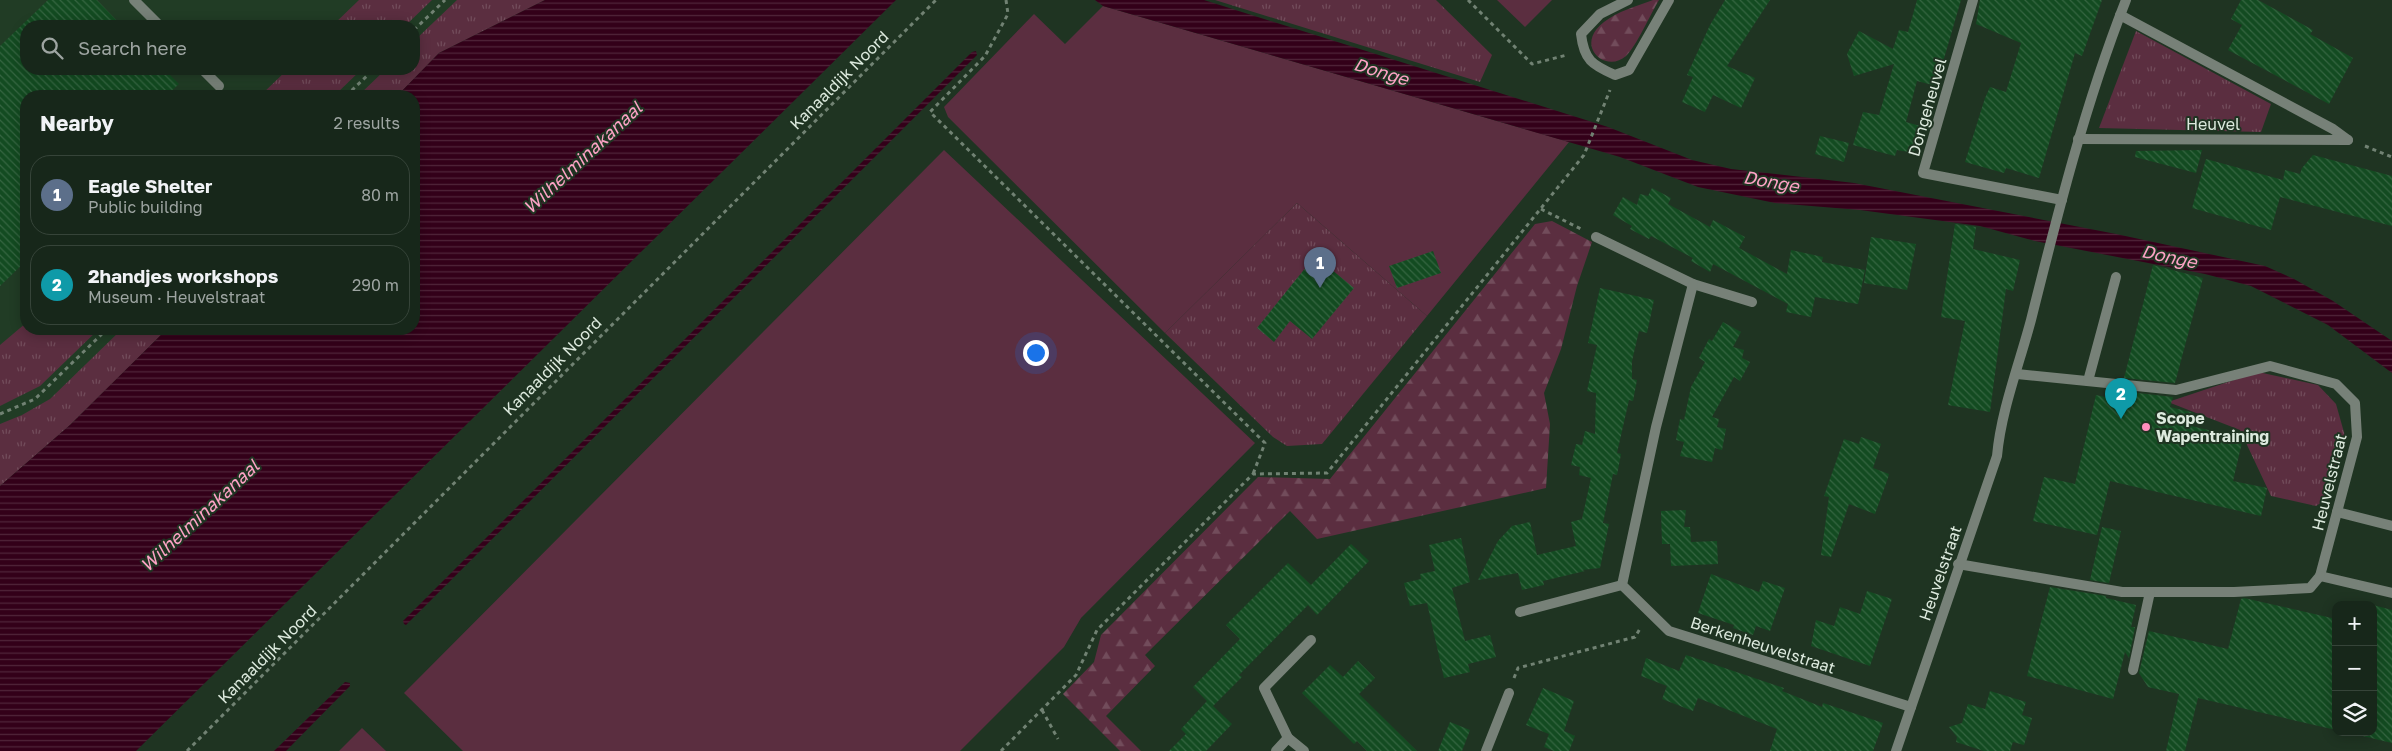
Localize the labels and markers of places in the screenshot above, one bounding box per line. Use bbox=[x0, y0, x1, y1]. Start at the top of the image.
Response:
pin: 1 bbox=[1304, 247, 1336, 288]
pin: 2 bbox=[2105, 378, 2137, 419]
place label: Scope Wapentraining bbox=[2156, 408, 2269, 446]
marker: Scope Wapentraining bbox=[2140, 421, 2152, 433]

